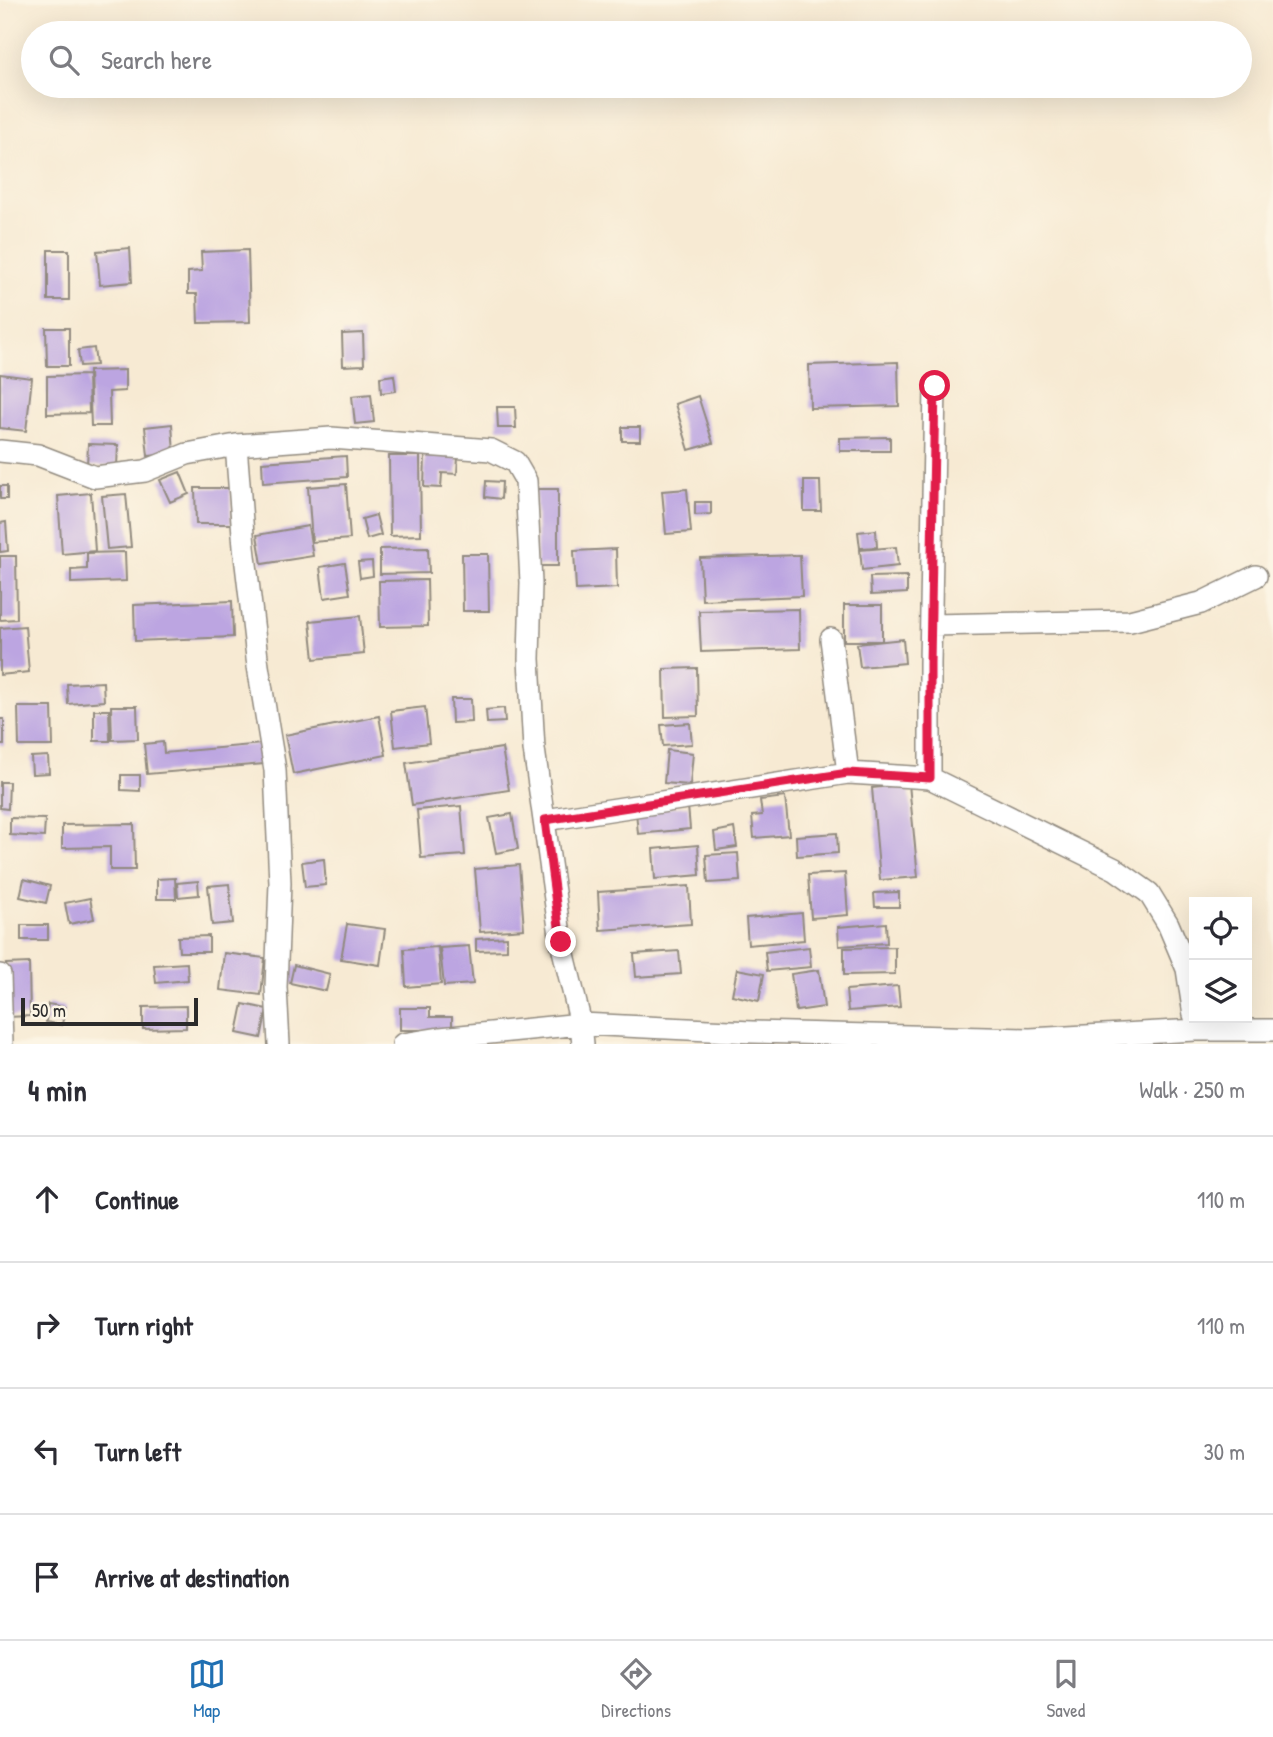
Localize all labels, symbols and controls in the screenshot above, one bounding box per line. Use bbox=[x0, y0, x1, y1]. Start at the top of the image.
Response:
search box bbox=[21, 21, 1252, 98]
icon: search bbox=[45, 41, 83, 79]
text: Search here bbox=[101, 42, 212, 77]
route start bbox=[919, 370, 950, 401]
map controls bbox=[1189, 897, 1252, 1023]
button: locate bbox=[1189, 897, 1252, 960]
route end bbox=[545, 926, 576, 957]
button: layers bbox=[1189, 960, 1252, 1023]
scale bar bbox=[21, 995, 198, 1027]
text: 50 m bbox=[32, 997, 66, 1023]
text: 4 min bbox=[28, 1070, 87, 1110]
text: Walk · 250 m bbox=[1139, 1074, 1245, 1105]
icon: ahead bbox=[28, 1180, 66, 1218]
text: Continue bbox=[95, 1182, 179, 1217]
text: 110 m bbox=[1197, 1184, 1245, 1215]
icon: right bbox=[28, 1306, 66, 1344]
text: Turn right bbox=[95, 1308, 193, 1343]
text: 110 m bbox=[1197, 1310, 1245, 1341]
icon: left bbox=[28, 1432, 66, 1470]
text: Turn left bbox=[95, 1434, 181, 1469]
text: 30 m bbox=[1203, 1436, 1245, 1467]
icon: arrive bbox=[28, 1558, 66, 1596]
text: Arrive at destination bbox=[95, 1560, 290, 1595]
tab: Map bbox=[188, 1655, 226, 1723]
tab: Directions bbox=[601, 1655, 671, 1723]
tab: Saved bbox=[1047, 1655, 1085, 1723]

